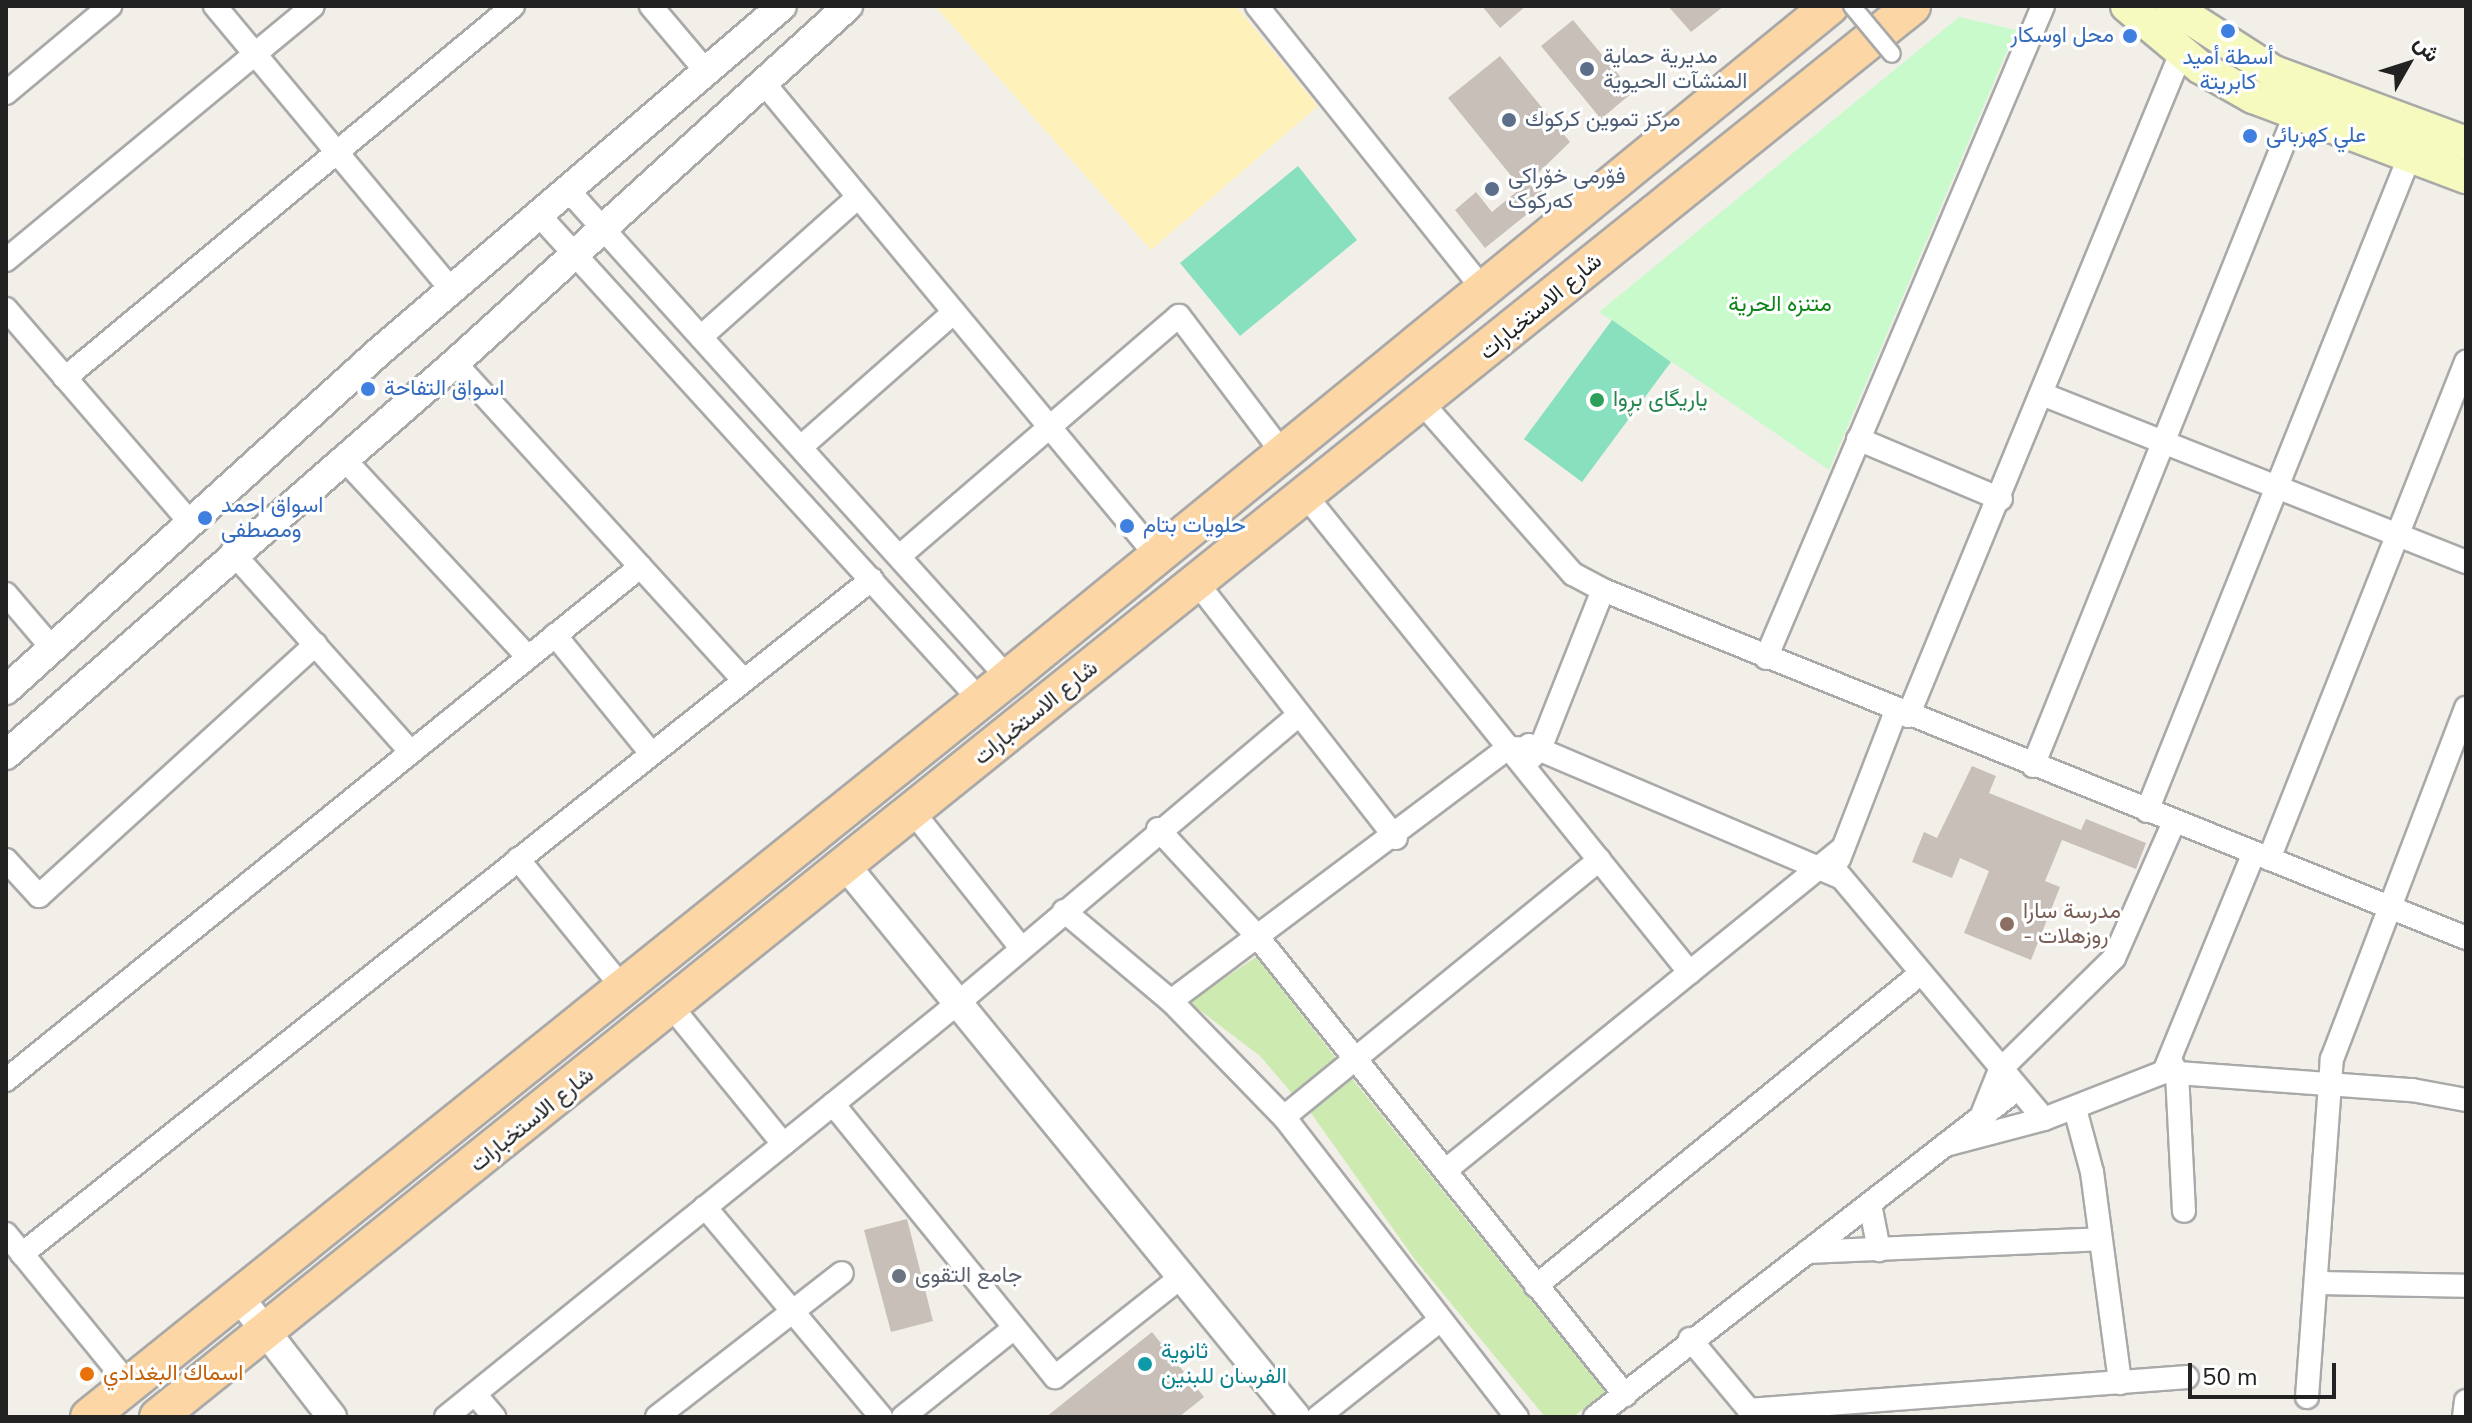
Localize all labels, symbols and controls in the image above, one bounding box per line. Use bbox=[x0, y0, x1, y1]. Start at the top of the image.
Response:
marker: أسطة أميد كابريتة bbox=[2219, 22, 2237, 40]
place label: محل اوسكار bbox=[2010, 23, 2114, 49]
north arrow bbox=[2368, 24, 2448, 104]
marker: محل اوسكار bbox=[2121, 27, 2139, 45]
text: ش bbox=[2407, 29, 2447, 69]
place label: مديرية حماية المنشآت الحيوية bbox=[1603, 43, 1747, 94]
place label: أسطة أميد كابريتة bbox=[2183, 44, 2273, 96]
marker: مديرية حماية المنشآت الحيوية bbox=[1578, 60, 1596, 78]
place label: مركز تموين كركوك bbox=[1525, 107, 1681, 133]
marker: مركز تموين كركوك bbox=[1500, 111, 1518, 129]
place label: علي كهربائى bbox=[2266, 123, 2366, 149]
marker: علي كهربائى bbox=[2241, 127, 2259, 145]
place label: فۆرمی خۆراکی کەرکوک bbox=[1508, 163, 1625, 214]
marker: فۆرمی خۆراکی کەرکوک bbox=[1483, 180, 1501, 198]
street label: شارع الاستخبارات bbox=[1474, 248, 1608, 366]
park label: متنزه الحرية bbox=[1728, 292, 1832, 318]
place label: اسواق التفاحة bbox=[384, 376, 504, 402]
marker: اسواق التفاحة bbox=[359, 380, 377, 398]
place label: یاریگای بڕوا bbox=[1613, 387, 1708, 413]
marker: یاریگای بڕوا bbox=[1588, 391, 1606, 409]
place label: اسواق احمد ومصطفى bbox=[221, 492, 323, 544]
marker: اسواق احمد ومصطفى bbox=[196, 509, 214, 527]
place label: حلويات بتام bbox=[1143, 513, 1246, 539]
marker: حلويات بتام bbox=[1118, 517, 1136, 535]
street label: شارع الاستخبارات bbox=[969, 655, 1103, 771]
place label: مدرسة سارا - روزهلات bbox=[2023, 898, 2121, 950]
marker: مدرسة سارا - روزهلات bbox=[1998, 915, 2016, 933]
street label: شارع الاستخبارات bbox=[465, 1062, 599, 1178]
place label: جامع التقوى bbox=[915, 1263, 1022, 1289]
marker: جامع التقوى bbox=[890, 1267, 908, 1285]
place label: ثانوية الفرسان للبنين bbox=[1161, 1338, 1287, 1390]
scale bar bbox=[2192, 1347, 2340, 1397]
marker: ثانوية الفرسان للبنين bbox=[1136, 1355, 1154, 1373]
place label: اسماك البغدادي bbox=[103, 1361, 243, 1387]
text: 50 m bbox=[2202, 1361, 2258, 1393]
marker: اسماك البغدادي bbox=[78, 1365, 96, 1383]

